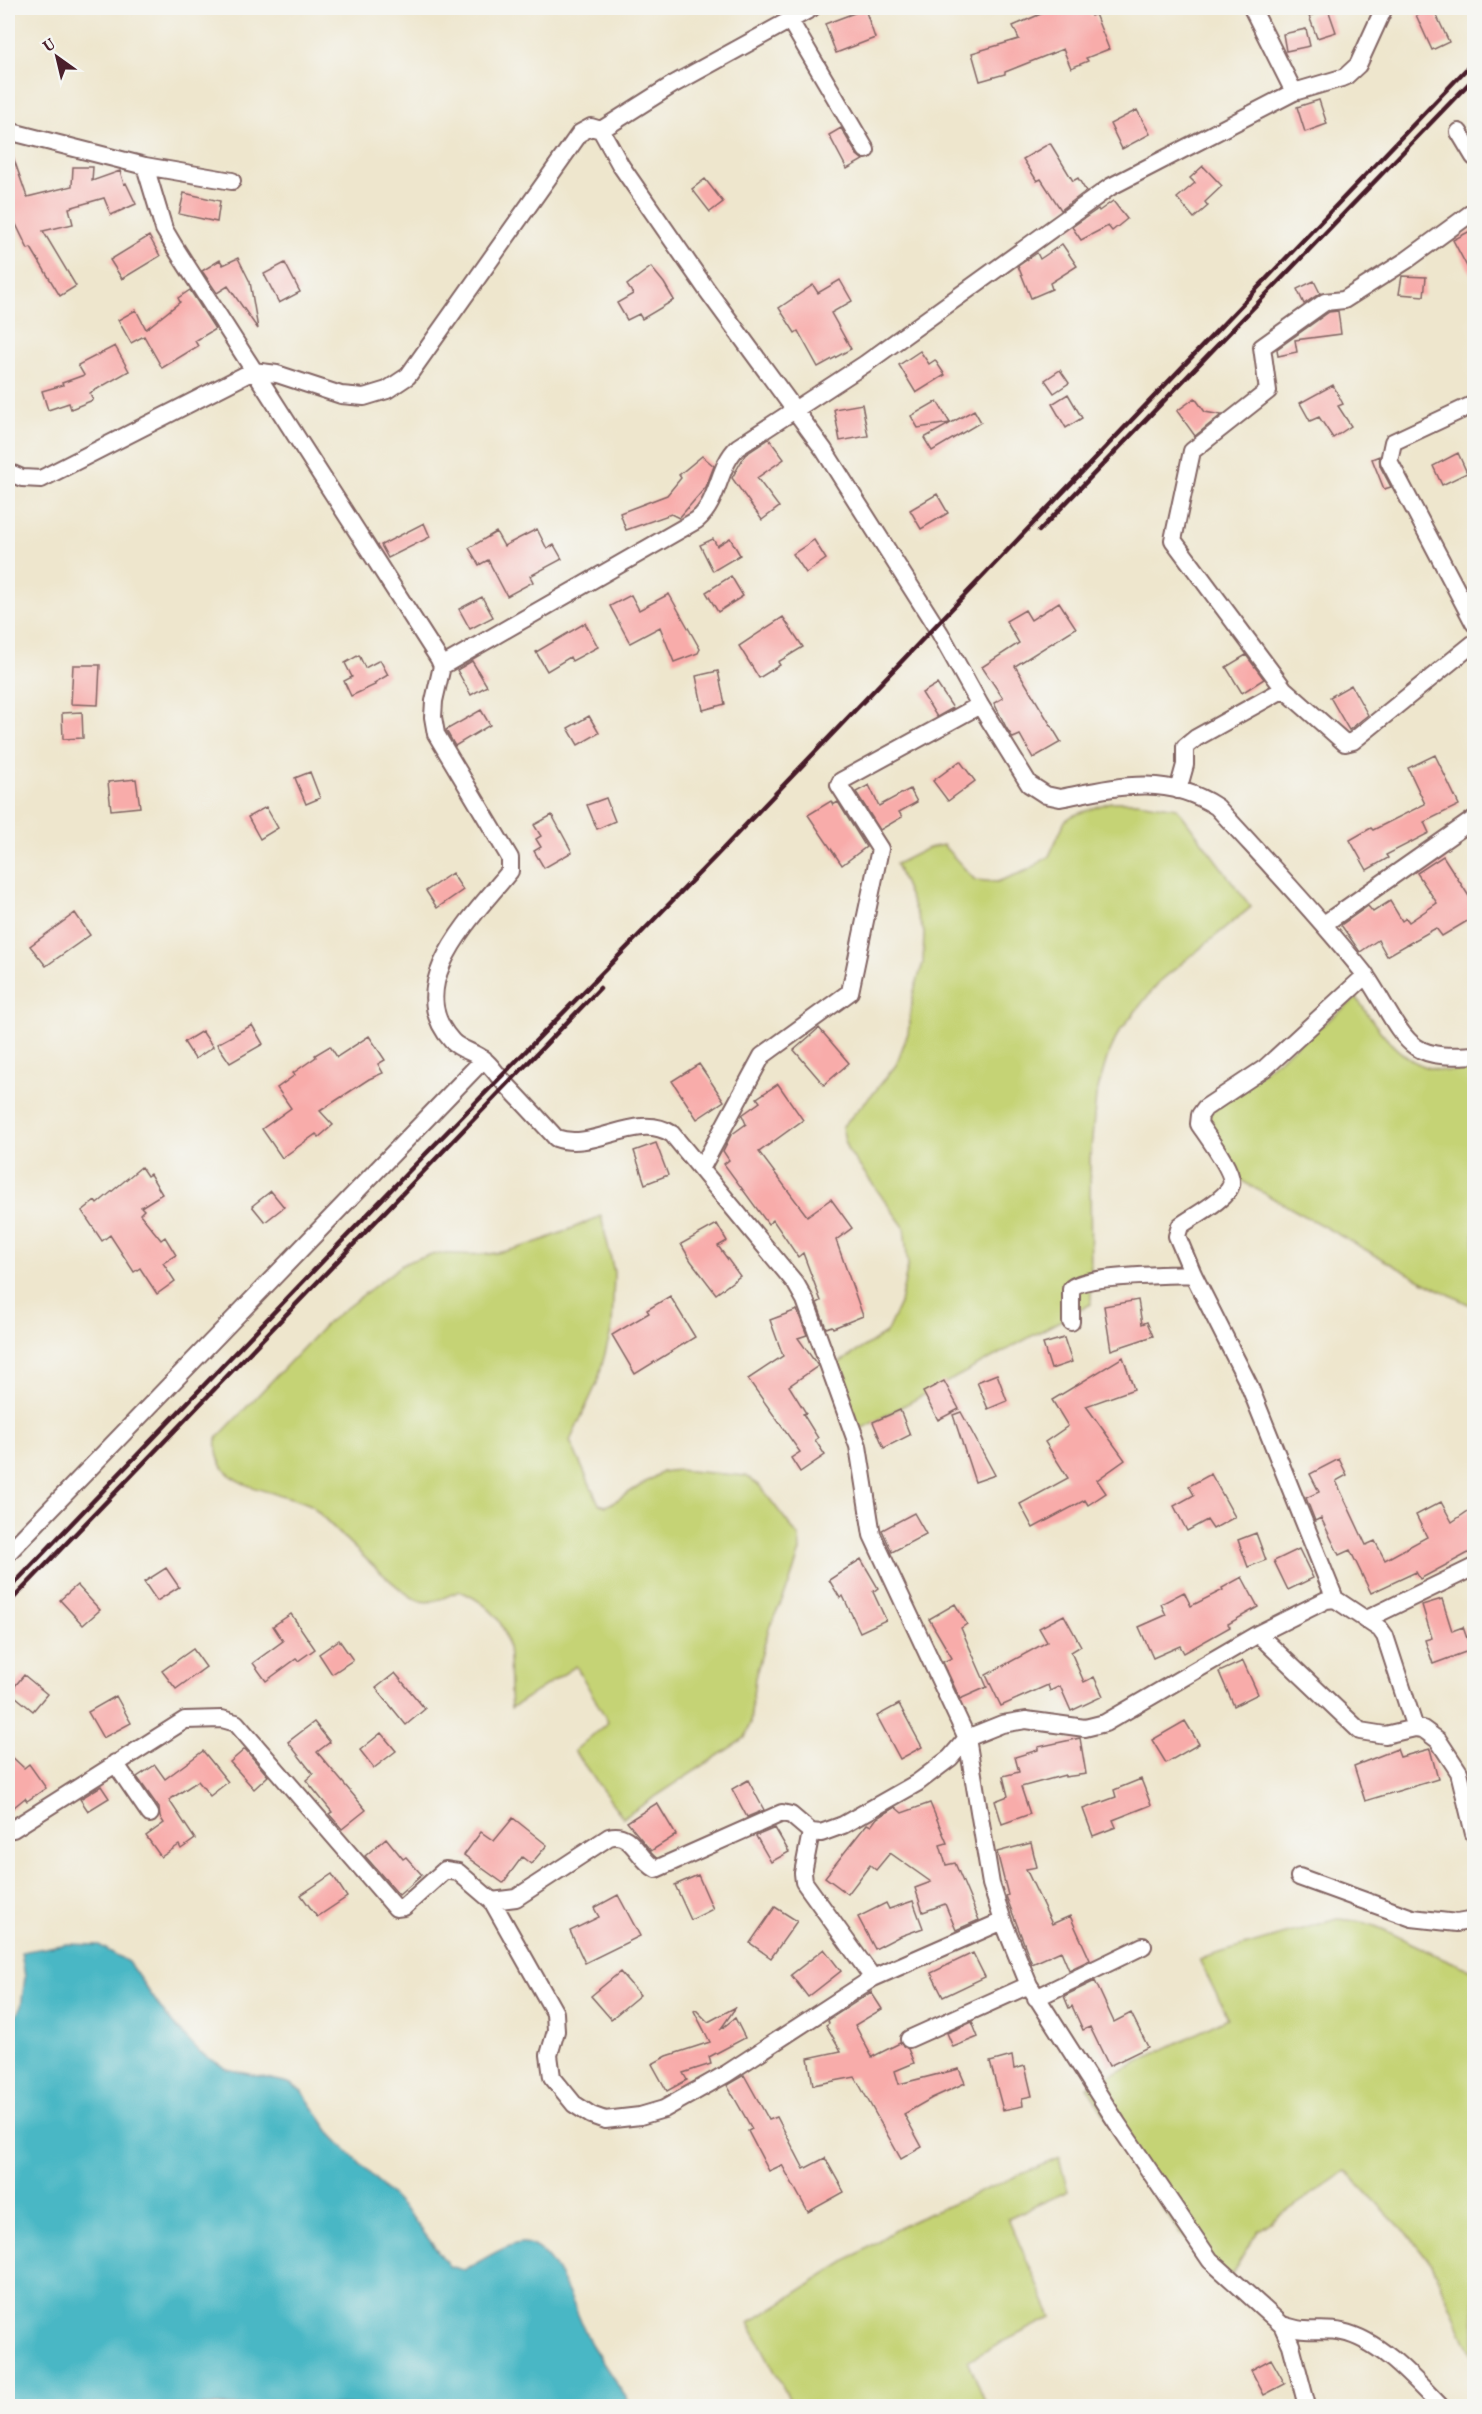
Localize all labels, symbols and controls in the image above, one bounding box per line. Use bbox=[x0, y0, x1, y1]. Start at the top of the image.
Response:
north arrow bbox=[27, 27, 87, 87]
text: U bbox=[39, 34, 60, 58]

